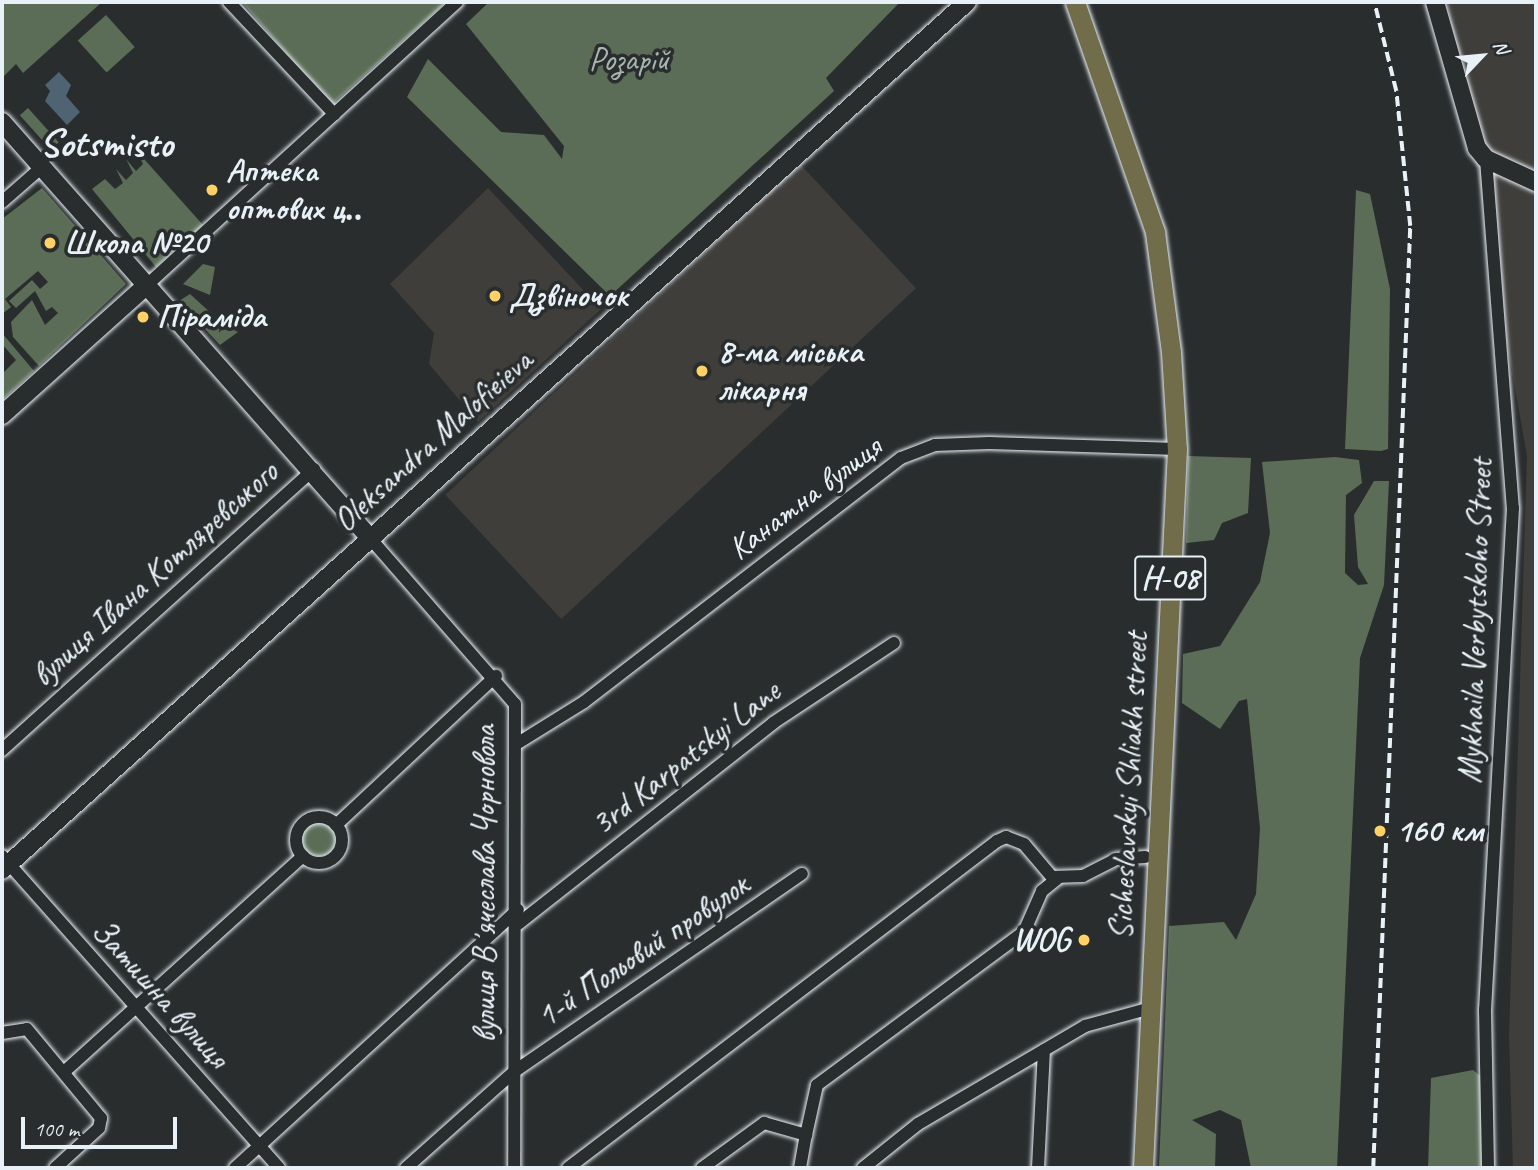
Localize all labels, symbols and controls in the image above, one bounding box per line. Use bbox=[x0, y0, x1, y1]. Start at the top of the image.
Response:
north arrow bbox=[1447, 21, 1517, 91]
text: N bbox=[1488, 36, 1514, 57]
park label: Розарій bbox=[589, 40, 669, 80]
district label: Sotsmisto bbox=[39, 119, 173, 167]
place label: Аптека оптових ц‥ bbox=[226, 151, 363, 229]
marker: Аптека оптових ц‥ bbox=[204, 182, 220, 198]
place label: Школа №20 bbox=[64, 223, 208, 263]
marker: Школа №20 bbox=[42, 235, 58, 251]
place label: Дзвіночок bbox=[509, 276, 628, 316]
marker: Дзвіночок bbox=[487, 288, 503, 304]
place label: Піраміда bbox=[157, 297, 265, 337]
marker: Піраміда bbox=[135, 309, 151, 325]
place label: 8-ма міська лікарня bbox=[718, 332, 860, 410]
street label: Oleksandra Malofieieva bbox=[325, 341, 541, 541]
marker: 8-ма міська лікарня bbox=[692, 361, 712, 381]
street label: Канатна вулиця bbox=[721, 428, 889, 568]
street label: вулиця Івана Котляревського bbox=[26, 455, 284, 693]
street label: Mykhaila Verbytskoho Street bbox=[1451, 458, 1501, 784]
road number: Н-08 bbox=[1133, 550, 1207, 606]
street label: Sicheslavskyi Shliakh street bbox=[1101, 631, 1157, 941]
street label: 3rd Karpatskyi Lane bbox=[584, 672, 788, 844]
street label: вулиця Вʼячеслава Чорновола bbox=[465, 723, 505, 1045]
place label: 160 км bbox=[1396, 811, 1483, 851]
marker: 160 км bbox=[1370, 821, 1390, 841]
street label: 1-й Польовий провулок bbox=[529, 865, 757, 1037]
street label: Затишна вулиця bbox=[83, 911, 237, 1077]
place label: WOG bbox=[1013, 920, 1070, 960]
marker: WOG bbox=[1076, 932, 1092, 948]
scale bar bbox=[24, 1104, 180, 1148]
text: 100 m bbox=[34, 1116, 79, 1142]

